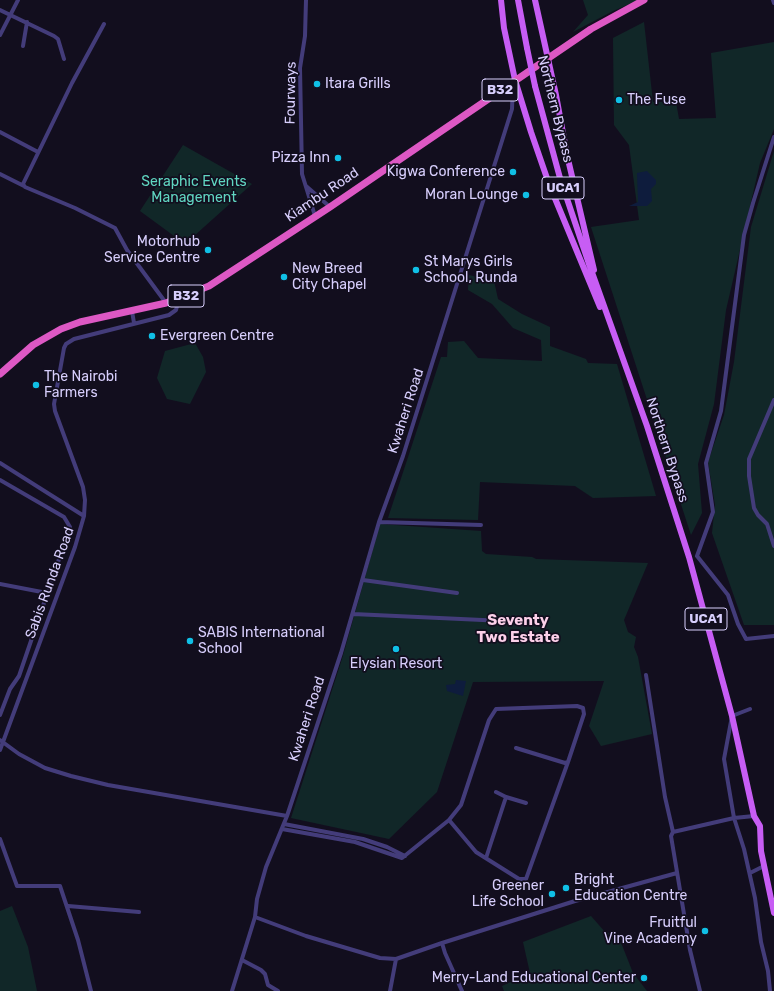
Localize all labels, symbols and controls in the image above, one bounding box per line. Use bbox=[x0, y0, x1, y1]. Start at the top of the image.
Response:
street label: Northern Bypass bbox=[534, 54, 576, 164]
street label: Fourways bbox=[282, 61, 300, 125]
place label: Itara Grills bbox=[325, 76, 391, 92]
marker: Itara Grills bbox=[312, 79, 322, 89]
road number: B32 bbox=[482, 79, 518, 101]
place label: The Fuse bbox=[627, 92, 686, 108]
marker: The Fuse bbox=[614, 95, 624, 105]
place label: Pizza Inn bbox=[271, 150, 330, 166]
marker: Pizza Inn bbox=[333, 153, 343, 163]
street label: Kiambu Road bbox=[282, 164, 362, 226]
place label: Kigwa Conference bbox=[387, 164, 505, 180]
marker: Kigwa Conference bbox=[508, 167, 518, 177]
park label: Seraphic Events Management bbox=[141, 174, 247, 206]
road number: UCA1 bbox=[542, 177, 584, 199]
place label: Moran Lounge bbox=[425, 187, 518, 203]
marker: Moran Lounge bbox=[521, 190, 531, 200]
place label: Motorhub Service Centre bbox=[104, 234, 200, 266]
marker: Motorhub Service Centre bbox=[203, 245, 213, 255]
place label: St Marys Girls School, Runda bbox=[424, 254, 517, 286]
place label: New Breed City Chapel bbox=[292, 261, 367, 294]
marker: St Marys Girls School, Runda bbox=[411, 265, 421, 275]
marker: New Breed City Chapel bbox=[279, 272, 289, 282]
road number: B32 bbox=[168, 285, 204, 307]
place label: Evergreen Centre bbox=[160, 328, 274, 344]
marker: Evergreen Centre bbox=[147, 331, 157, 341]
street label: Kwaheri Road bbox=[384, 366, 428, 456]
place label: The Nairobi Farmers bbox=[44, 369, 117, 402]
marker: The Nairobi Farmers bbox=[31, 380, 41, 390]
street label: Northern Bypass bbox=[642, 395, 692, 505]
street label: Sabis Runda Road bbox=[22, 525, 78, 641]
road number: UCA1 bbox=[685, 608, 727, 630]
district label: Seventy Two Estate bbox=[476, 612, 560, 647]
place label: SABIS International School bbox=[198, 625, 325, 658]
marker: SABIS International School bbox=[185, 636, 195, 646]
marker: Elysian Resort bbox=[391, 644, 401, 654]
place label: Elysian Resort bbox=[350, 656, 442, 672]
street label: Kwaheri Road bbox=[285, 674, 329, 764]
place label: Bright Education Centre bbox=[574, 872, 687, 904]
place label: Greener Life School bbox=[472, 878, 544, 910]
marker: Bright Education Centre bbox=[561, 883, 571, 893]
marker: Greener Life School bbox=[547, 889, 557, 899]
place label: Fruitful Vine Academy bbox=[604, 915, 697, 948]
marker: Fruitful Vine Academy bbox=[700, 926, 710, 936]
place label: Merry-Land Educational Center bbox=[432, 970, 636, 986]
marker: Merry-Land Educational Center bbox=[639, 973, 649, 983]

